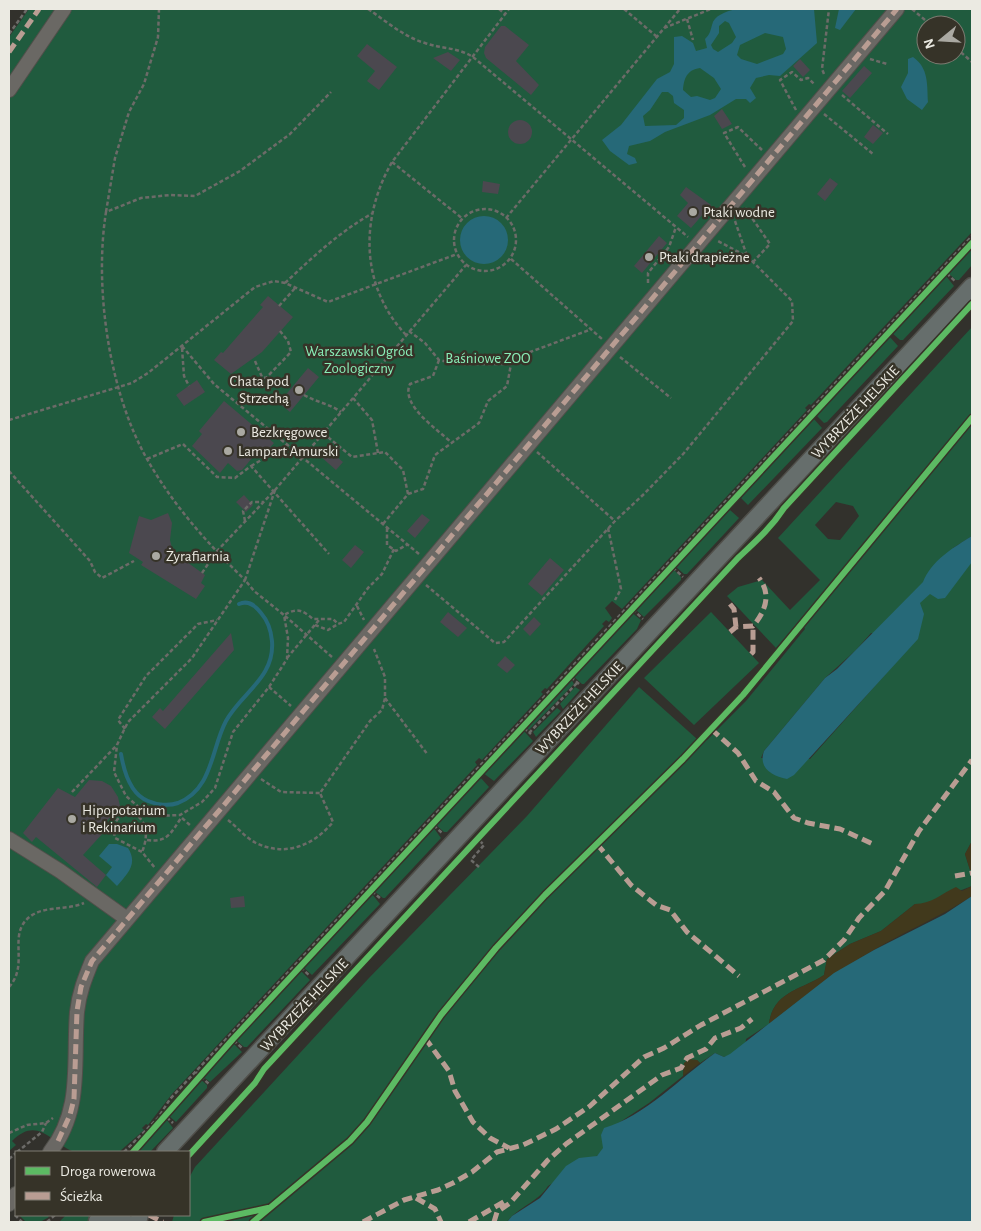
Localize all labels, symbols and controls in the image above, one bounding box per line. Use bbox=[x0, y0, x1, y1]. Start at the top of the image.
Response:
north arrow bbox=[916, 15, 966, 65]
text: N bbox=[921, 37, 938, 51]
place label: Ptaki wodne bbox=[703, 205, 775, 220]
marker: Ptaki wodne bbox=[687, 206, 699, 218]
place label: Ptaki drapieżne bbox=[659, 250, 750, 265]
marker: Ptaki drapieżne bbox=[643, 251, 655, 263]
park label: Warszawski Ogród Zoologiczny bbox=[305, 344, 413, 376]
park label: Baśniowe ZOO bbox=[445, 351, 531, 366]
street label: WYBRZEŻE HELSKIE bbox=[807, 362, 902, 462]
place label: Chata pod Strzechą bbox=[230, 374, 289, 406]
marker: Chata pod Strzechą bbox=[293, 384, 305, 396]
place label: Bezkręgowce bbox=[251, 425, 328, 440]
marker: Bezkręgowce bbox=[235, 426, 247, 438]
place label: Lampart Amurski bbox=[238, 444, 338, 459]
marker: Lampart Amurski bbox=[222, 445, 234, 457]
place label: Żyrafiarnia bbox=[166, 547, 230, 564]
marker: Żyrafiarnia bbox=[150, 550, 162, 562]
street label: WYBRZEŻE HELSKIE bbox=[531, 658, 626, 758]
place label: Hipopotarium i Rekinarium bbox=[82, 803, 165, 835]
marker: Hipopotarium i Rekinarium bbox=[66, 813, 78, 825]
street label: WYBRZEŻE HELSKIE bbox=[256, 955, 351, 1055]
legend bbox=[15, 1151, 190, 1216]
text: Droga rowerowa bbox=[60, 1164, 156, 1179]
text: Ścieżka bbox=[60, 1187, 103, 1204]

